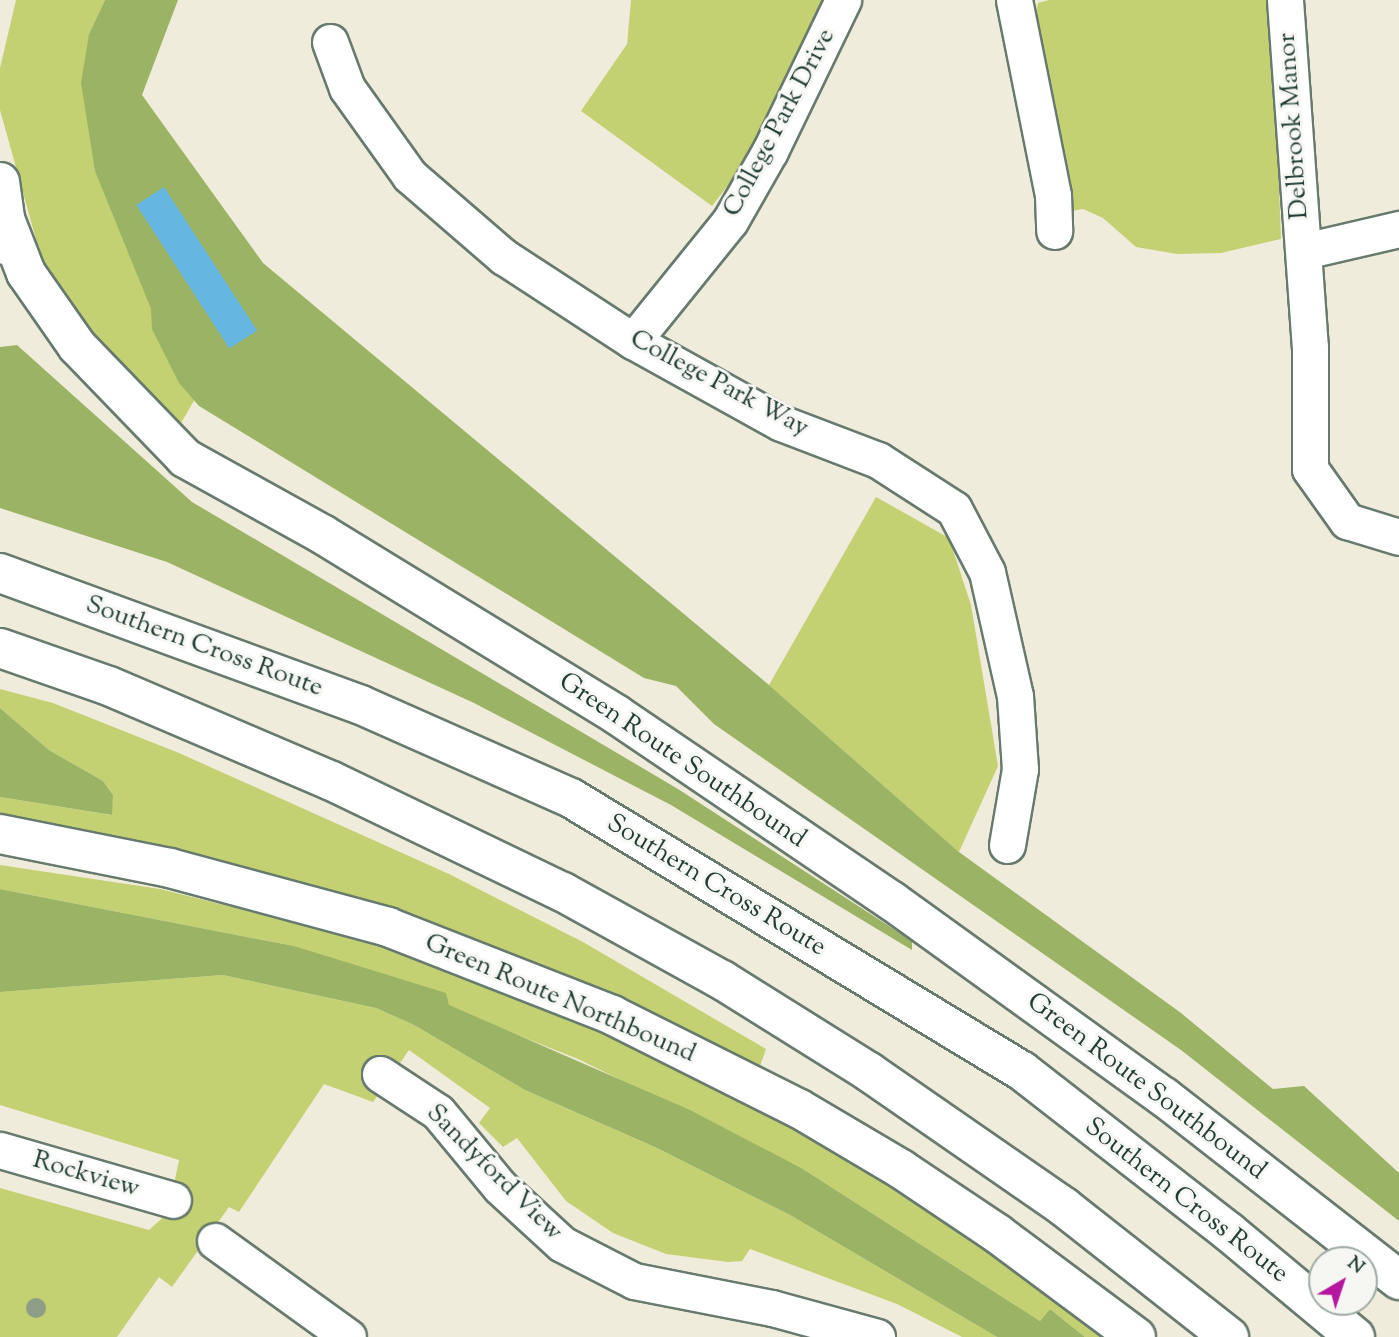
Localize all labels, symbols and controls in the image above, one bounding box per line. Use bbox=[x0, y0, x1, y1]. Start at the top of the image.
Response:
street label: College Park Drive bbox=[717, 24, 843, 222]
street label: Delbrook Manor bbox=[1272, 32, 1316, 220]
street label: College Park Way bbox=[624, 324, 814, 444]
street label: Southern Cross Route bbox=[81, 590, 327, 704]
street label: Green Route Southbound bbox=[552, 667, 812, 855]
street label: Southern Cross Route bbox=[601, 808, 831, 964]
street label: Green Route Northbound bbox=[420, 928, 700, 1070]
street label: Green Route Southbound bbox=[1020, 987, 1272, 1187]
street label: Sandyford View bbox=[419, 1098, 569, 1248]
street label: Southern Cross Route bbox=[1078, 1112, 1294, 1290]
street label: Rockview bbox=[29, 1145, 143, 1205]
north arrow bbox=[1308, 1246, 1378, 1316]
text: N bbox=[1341, 1251, 1370, 1281]

